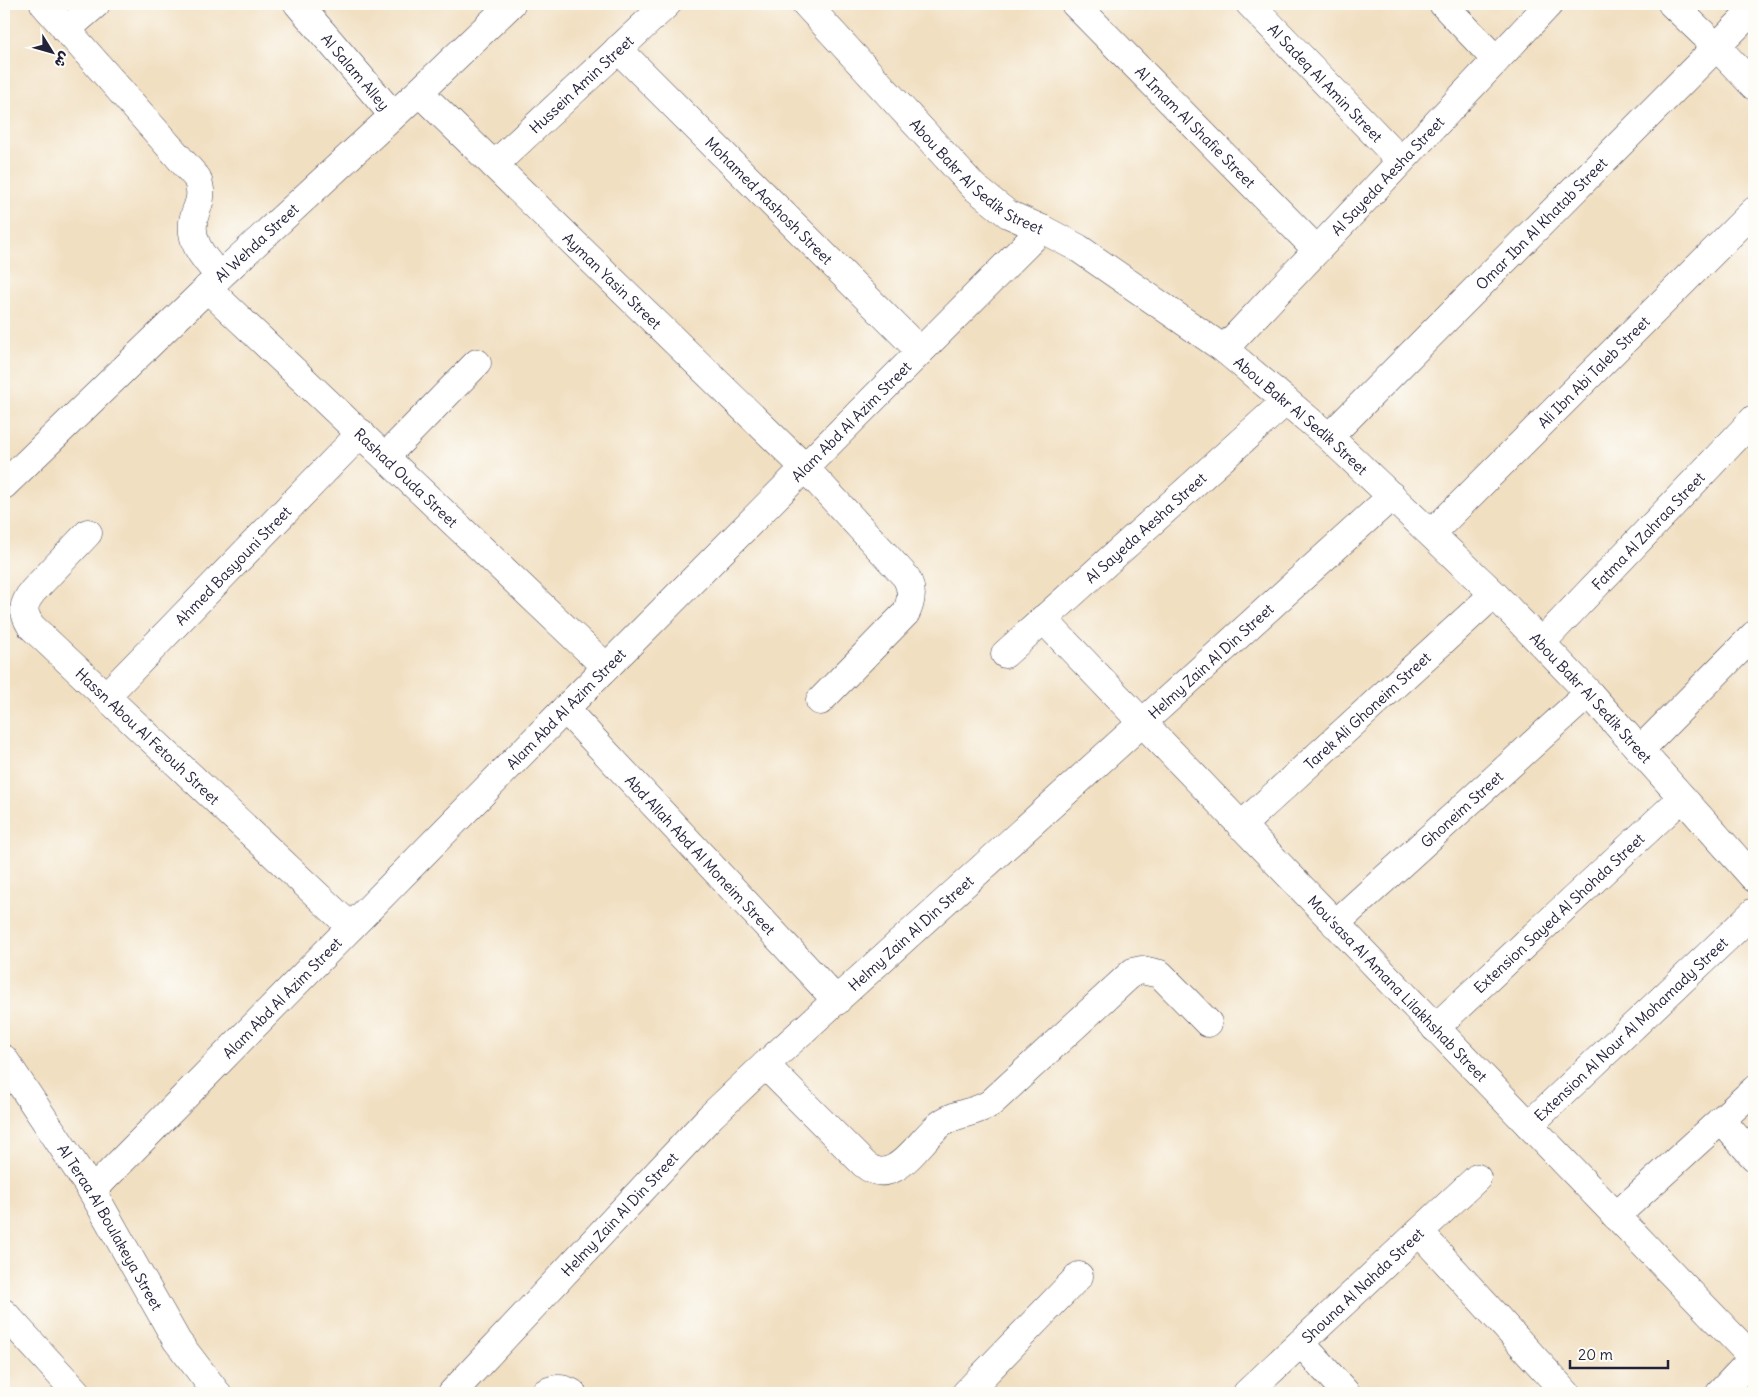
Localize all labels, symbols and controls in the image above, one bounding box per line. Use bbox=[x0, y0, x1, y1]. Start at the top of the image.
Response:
street label: Al Sadeq Al Amin Street bbox=[1264, 19, 1387, 146]
north arrow bbox=[28, 28, 78, 78]
street label: Al Salam Alley bbox=[318, 29, 394, 114]
street label: Hussein Amin Street bbox=[525, 31, 637, 137]
text: ش bbox=[51, 48, 74, 71]
street label: Al Imam Al Shafie Street bbox=[1131, 62, 1260, 192]
street label: Al Sayeda Aesha Street bbox=[1327, 112, 1448, 239]
street label: Abou Bakr Al Sedik Street bbox=[906, 114, 1046, 238]
street label: Mohamed Aashosh Street bbox=[702, 133, 837, 268]
street label: Omar Ibn Al Khatab Street bbox=[1471, 153, 1611, 294]
street label: Al Wehda Street bbox=[210, 199, 302, 286]
street label: Ayman Yasin Street bbox=[559, 228, 666, 333]
street label: Ali Ibn Abi Taleb Street bbox=[1533, 312, 1653, 432]
street label: Abou Bakr Al Sedik Street bbox=[1230, 352, 1372, 479]
street label: Alam Abd Al Azim Street bbox=[787, 357, 915, 485]
street label: Rashad Ouda Street bbox=[351, 424, 462, 531]
street label: Al Sayeda Aesha Street bbox=[1081, 468, 1210, 587]
street label: Fatma Al Zahraa Street bbox=[1587, 468, 1708, 594]
street label: Ahmed Basyouni Street bbox=[171, 502, 295, 629]
street label: Helmy Zain Al Din Street bbox=[1144, 599, 1277, 723]
street label: Abou Bakr Al Sedik Street bbox=[1526, 628, 1656, 767]
street label: Alam Abd Al Azim Street bbox=[502, 644, 629, 773]
street label: Tarek Ali Ghoneim Street bbox=[1300, 648, 1434, 773]
street label: Hassn Abou Al Fetouh Street bbox=[72, 664, 224, 808]
street label: Ghoneim Street bbox=[1416, 767, 1507, 851]
street label: Abd Allah Abd Al Moneim Street bbox=[621, 771, 780, 939]
street label: Extension Sayed Al Shohda Street bbox=[1469, 829, 1648, 997]
street label: Helmy Zain Al Din Street bbox=[844, 871, 977, 995]
street label: Mou'sasa Al Amana Lilakhshab Street bbox=[1304, 891, 1492, 1085]
street label: Alam Abd Al Azim Street bbox=[218, 933, 345, 1062]
street label: Extension Al Nour Al Mohamady Street bbox=[1530, 933, 1731, 1125]
street label: Al Teraa Al Boulakeya Street bbox=[54, 1140, 167, 1313]
street label: Helmy Zain Al Din Street bbox=[557, 1148, 682, 1280]
street label: Shouna Al Nahda Street bbox=[1297, 1223, 1427, 1347]
scale bar bbox=[1570, 1337, 1668, 1369]
text: 20 m bbox=[1578, 1345, 1613, 1364]

